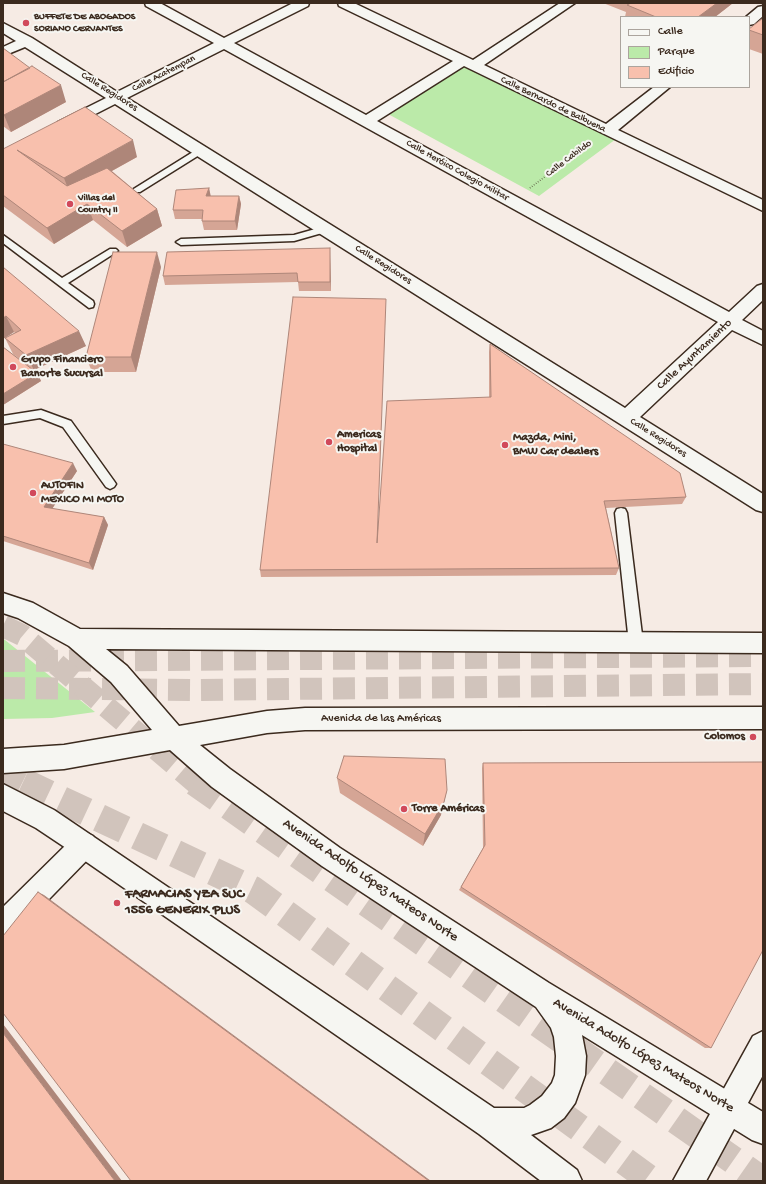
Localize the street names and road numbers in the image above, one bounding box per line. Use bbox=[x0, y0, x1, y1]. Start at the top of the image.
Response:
street label: Calle Acatempan bbox=[130, 53, 198, 95]
street label: Calle Regidores bbox=[78, 70, 140, 114]
street label: Calle Bernardo de Balbuena bbox=[498, 74, 608, 136]
street label: Calle Heróico Colegio Militar bbox=[404, 138, 510, 204]
street label: Calle Cabildo bbox=[544, 138, 594, 180]
street label: Calle Regidores bbox=[352, 243, 414, 287]
street label: Calle Ayuntamiento bbox=[654, 316, 736, 394]
street label: Calle Regidores bbox=[627, 416, 689, 460]
street label: Avenida de las Américas bbox=[321, 712, 441, 726]
street label: Avenida Adolfo López Mateos Norte bbox=[279, 816, 461, 946]
street label: Avenida Adolfo López Mateos Norte bbox=[549, 995, 737, 1117]

